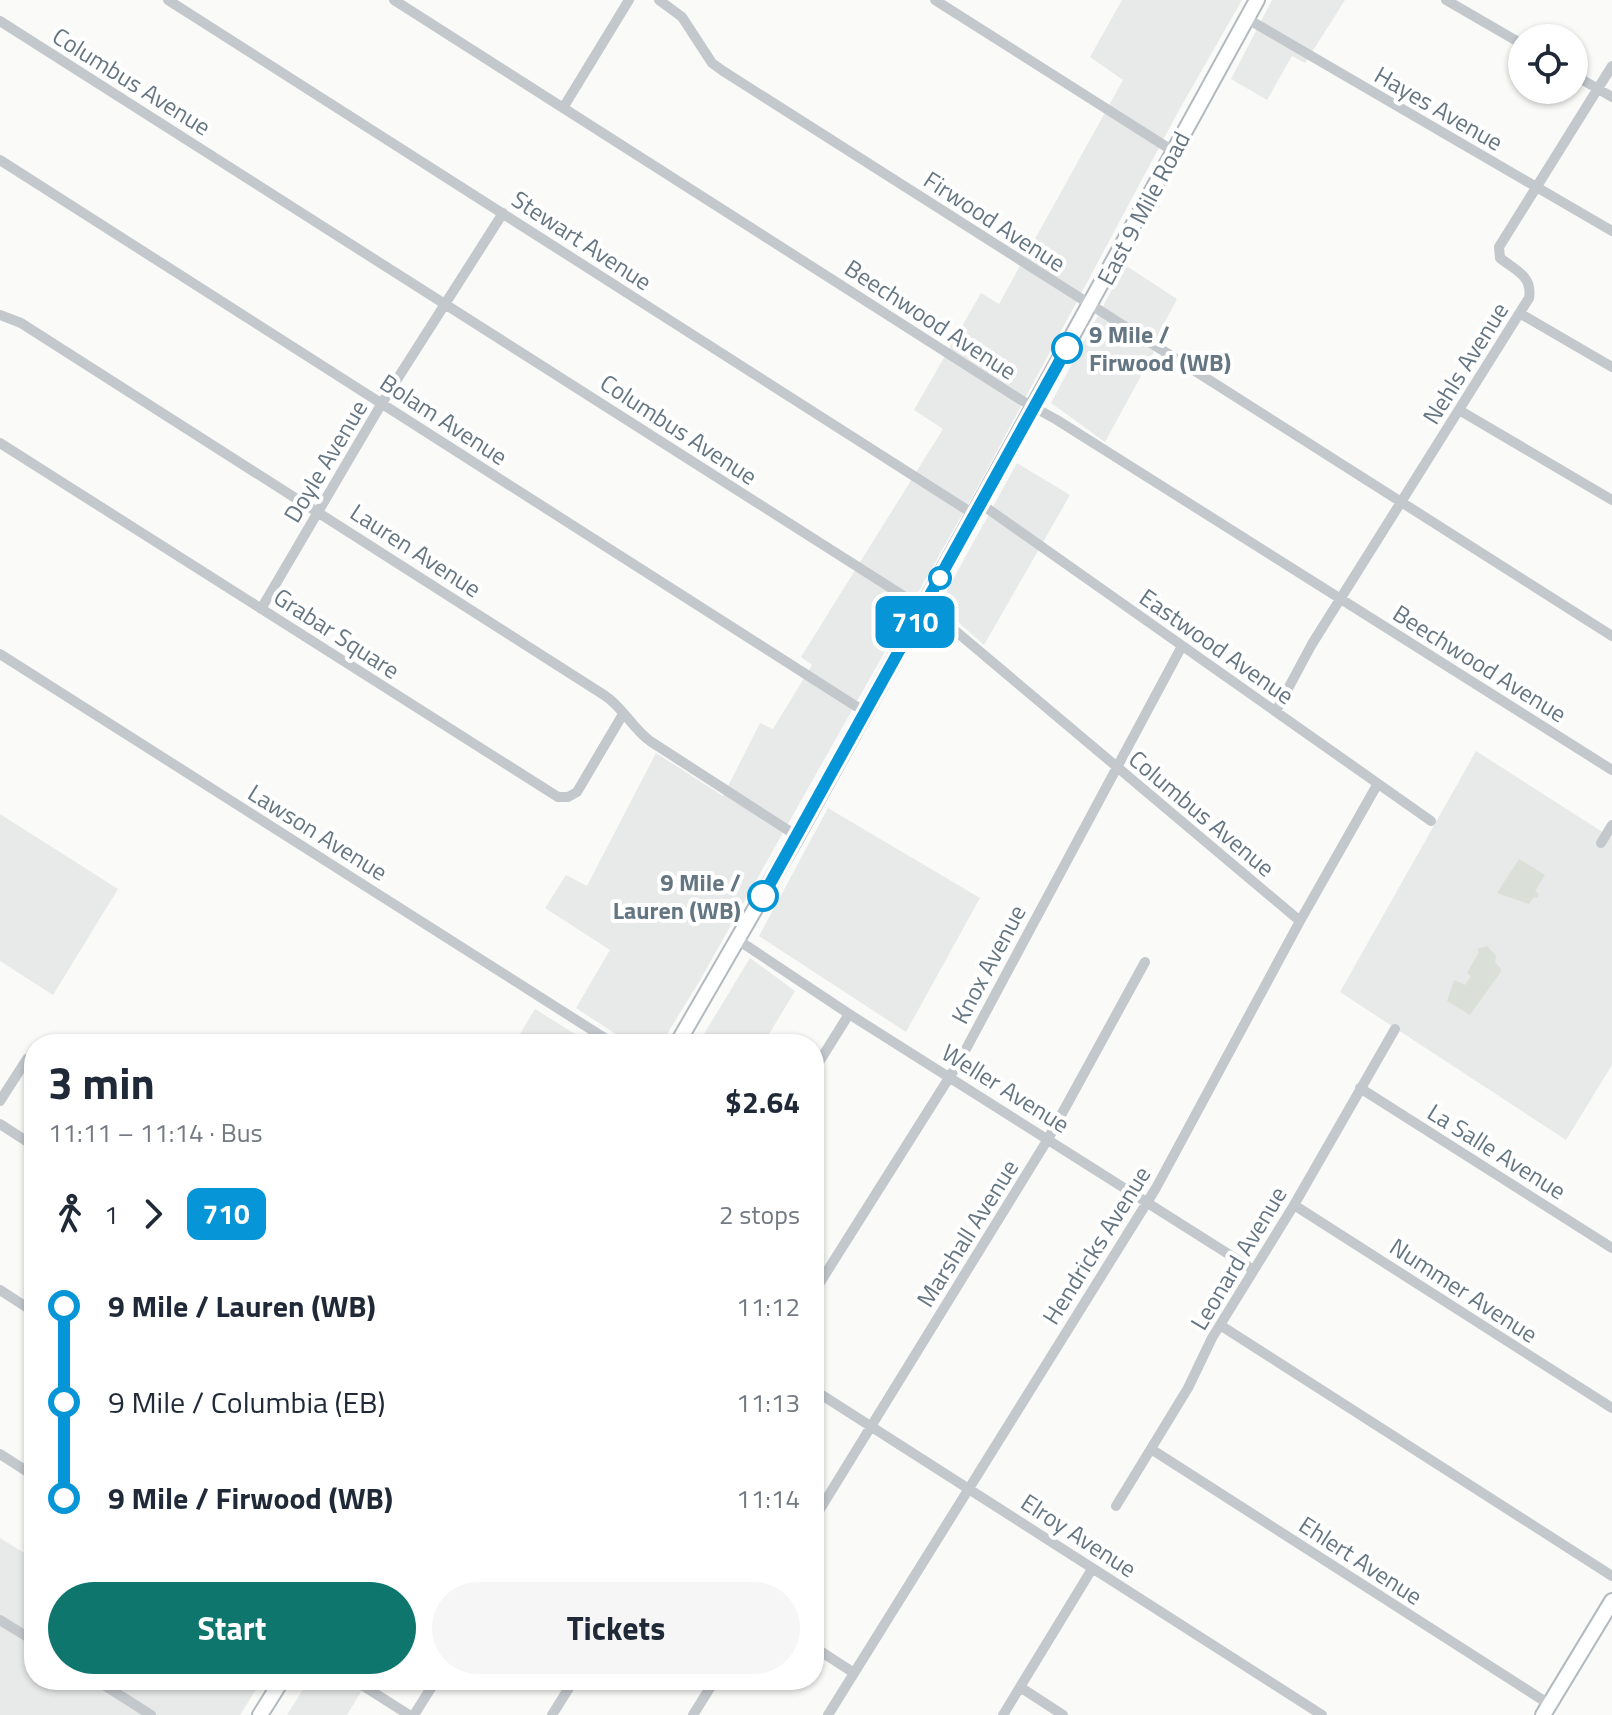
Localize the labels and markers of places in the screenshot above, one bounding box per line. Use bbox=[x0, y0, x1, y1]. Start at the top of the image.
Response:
place label: 9 Mile / Firwood (WB) bbox=[1089, 316, 1231, 380]
marker: 9 Mile / Firwood (WB) bbox=[1052, 333, 1082, 363]
unlabelled marker bbox=[929, 567, 951, 589]
place label: 9 Mile / Lauren (WB) bbox=[613, 864, 741, 928]
marker: 9 Mile / Lauren (WB) bbox=[748, 881, 778, 911]

